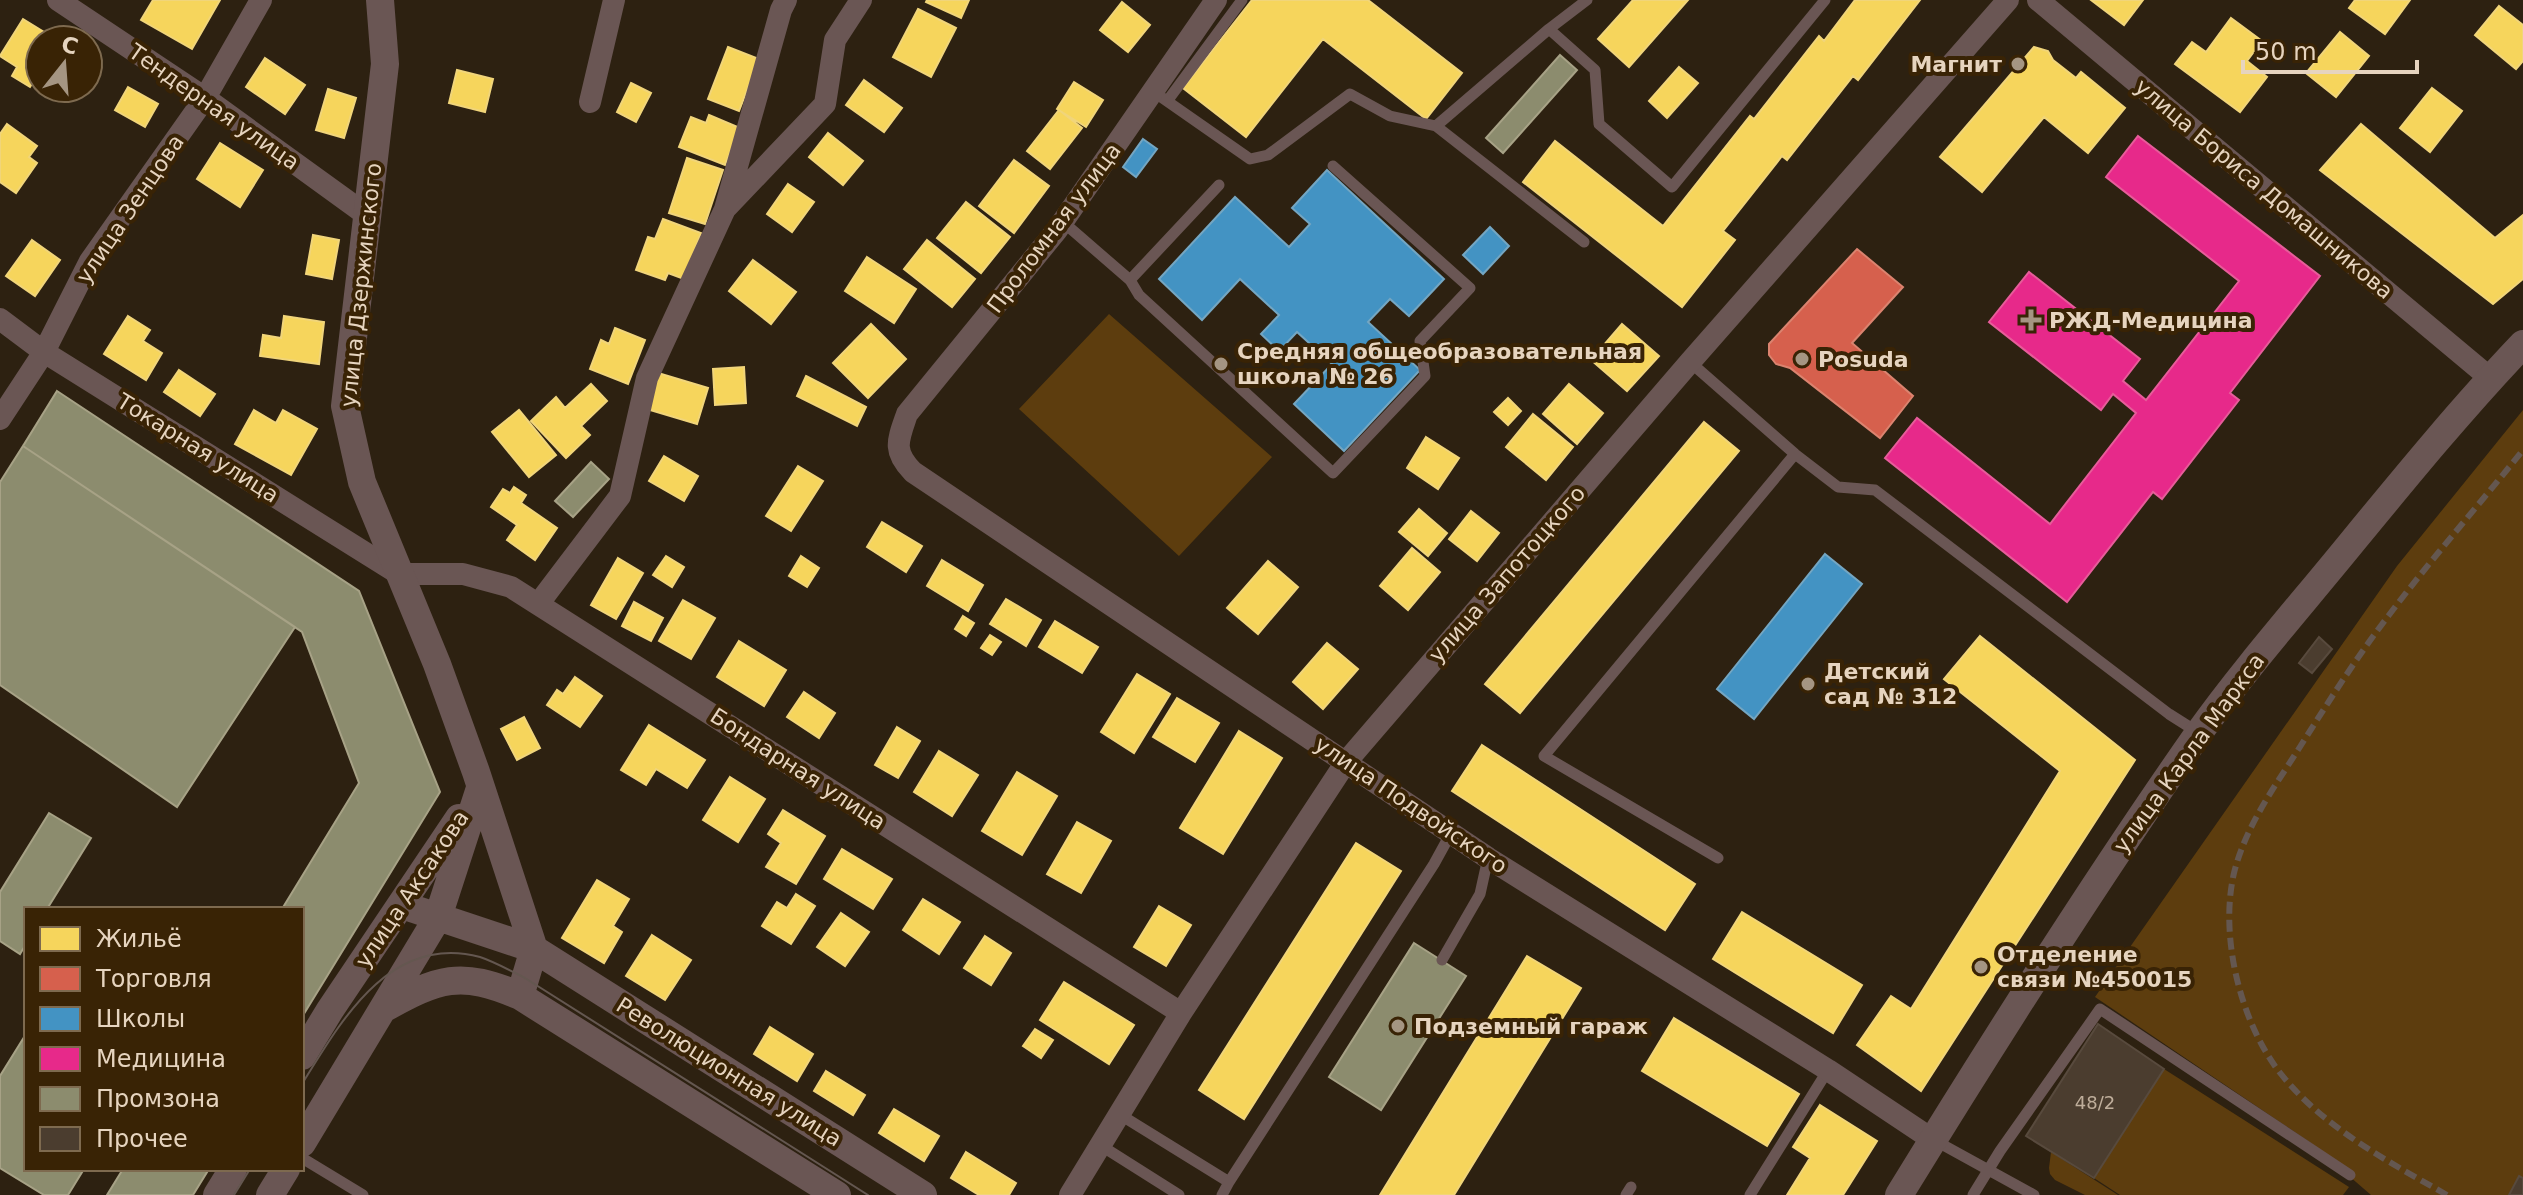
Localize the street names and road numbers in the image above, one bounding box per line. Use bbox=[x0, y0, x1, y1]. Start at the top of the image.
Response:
street label: Тендерная улица bbox=[123, 38, 304, 175]
street label: улица Бориса Домашникова bbox=[2130, 74, 2398, 304]
street label: улица Зенцова bbox=[71, 130, 189, 288]
street label: Проломная улица bbox=[982, 138, 1126, 318]
street label: улица Дзержинского bbox=[336, 162, 386, 408]
street label: Токарная улица bbox=[112, 388, 283, 508]
street label: улица Запотоцкого bbox=[1424, 481, 1590, 667]
street label: улица Карла Маркса bbox=[2108, 649, 2270, 857]
street label: Бондарная улица bbox=[706, 703, 890, 835]
street label: улица Подвойского bbox=[1310, 731, 1512, 879]
street label: улица Аксакова bbox=[350, 806, 474, 972]
street label: Революционная улица bbox=[612, 992, 846, 1152]

